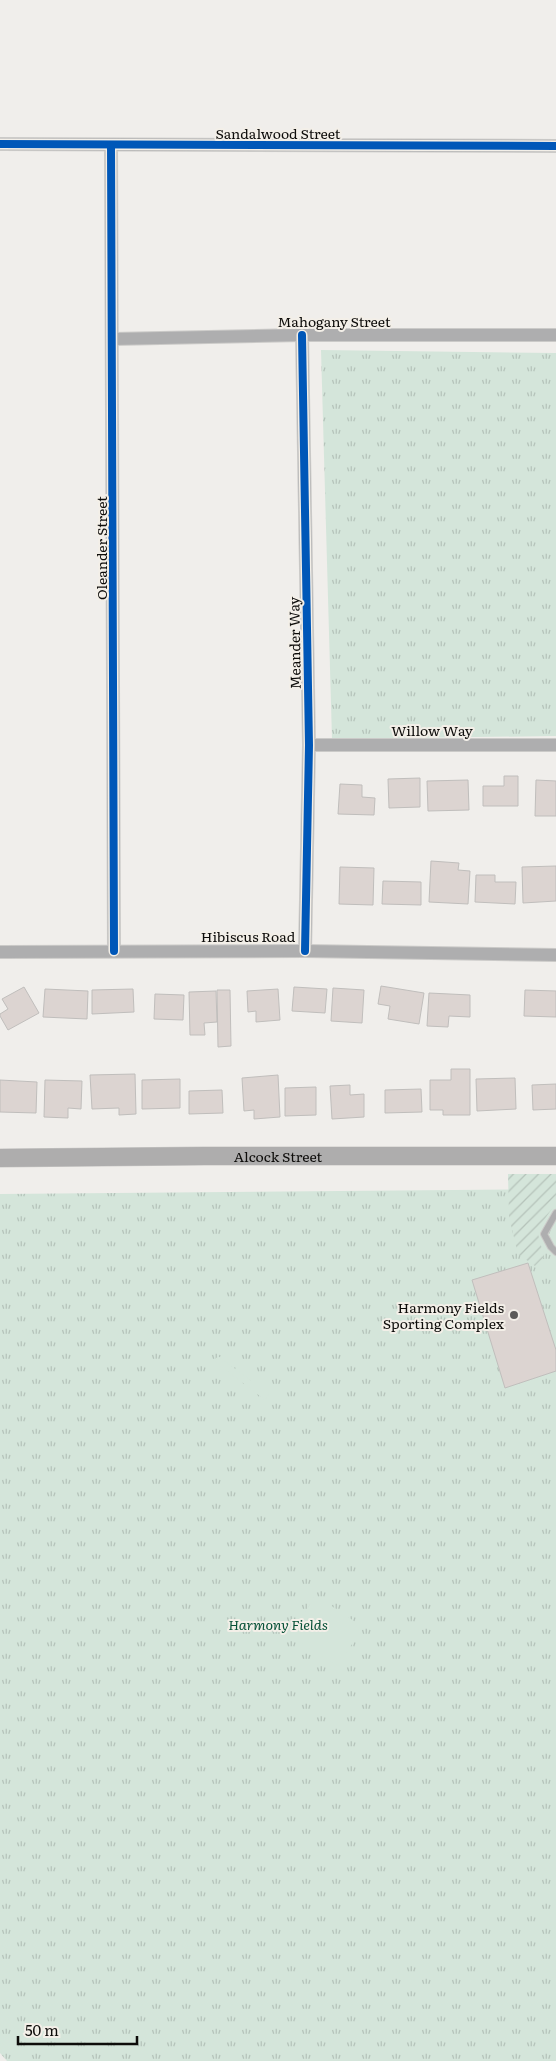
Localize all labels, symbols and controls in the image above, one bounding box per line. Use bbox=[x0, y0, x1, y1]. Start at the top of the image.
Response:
street label: Sandalwood Street bbox=[215, 123, 341, 143]
street label: Mahogany Street bbox=[277, 311, 391, 331]
street label: Oleander Street bbox=[91, 496, 111, 600]
street label: Meander Way bbox=[283, 596, 305, 689]
street label: Willow Way bbox=[391, 720, 474, 740]
street label: Hibiscus Road bbox=[201, 926, 296, 946]
street label: Alcock Street bbox=[234, 1146, 322, 1166]
place label: Harmony Fields Sporting Complex bbox=[383, 1297, 504, 1333]
marker: Harmony Fields Sporting Complex bbox=[508, 1309, 520, 1321]
park label: Harmony Fields bbox=[228, 1614, 328, 1634]
scale bar bbox=[18, 2014, 136, 2046]
text: 50 m bbox=[25, 2018, 59, 2041]

